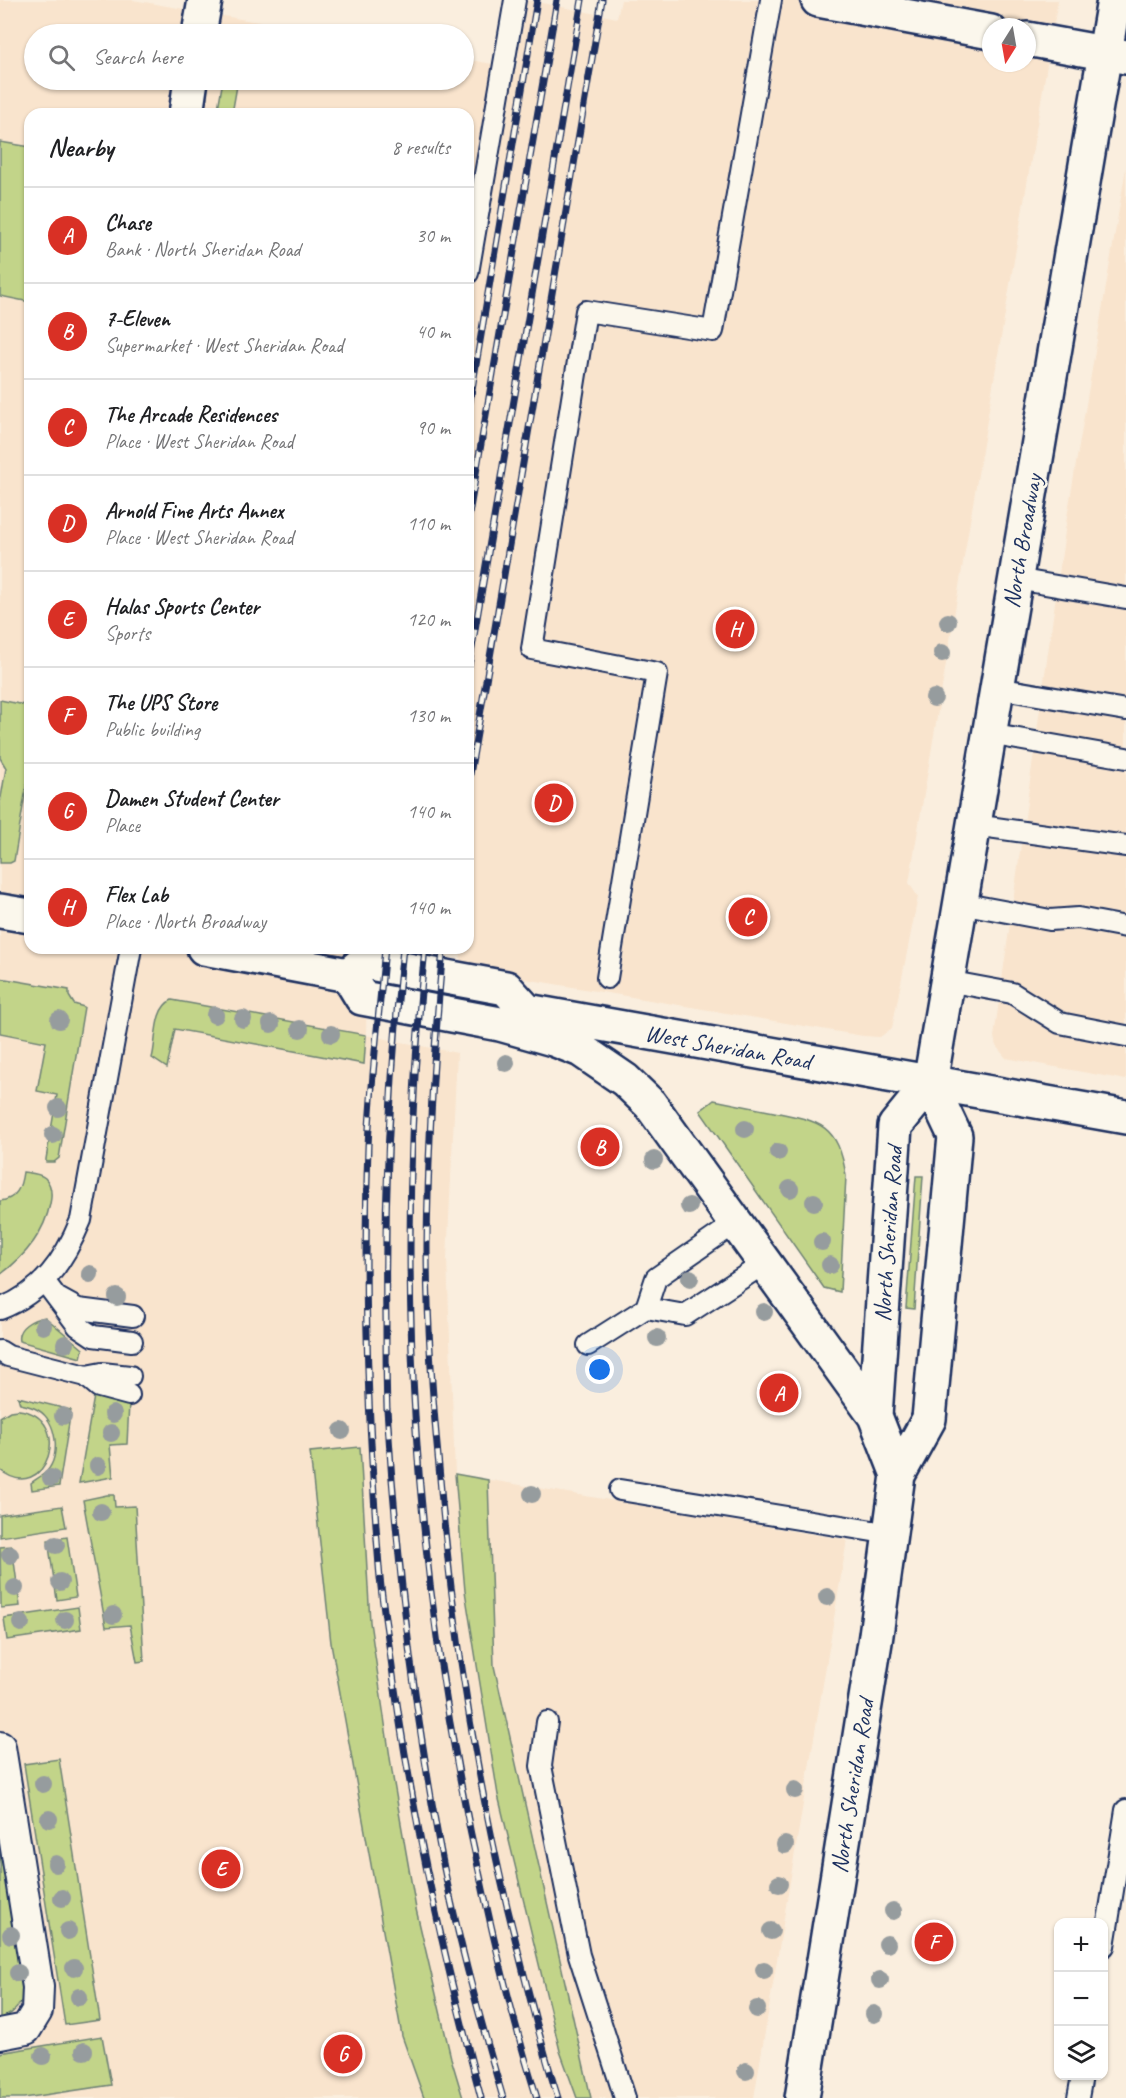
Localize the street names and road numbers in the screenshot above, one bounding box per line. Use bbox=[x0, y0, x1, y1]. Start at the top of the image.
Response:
street label: North Broadway bbox=[996, 470, 1049, 610]
street label: West Sheridan Road bbox=[643, 1018, 817, 1077]
street label: North Sheridan Road bbox=[867, 1142, 909, 1323]
street label: North Sheridan Road bbox=[823, 1693, 881, 1875]

